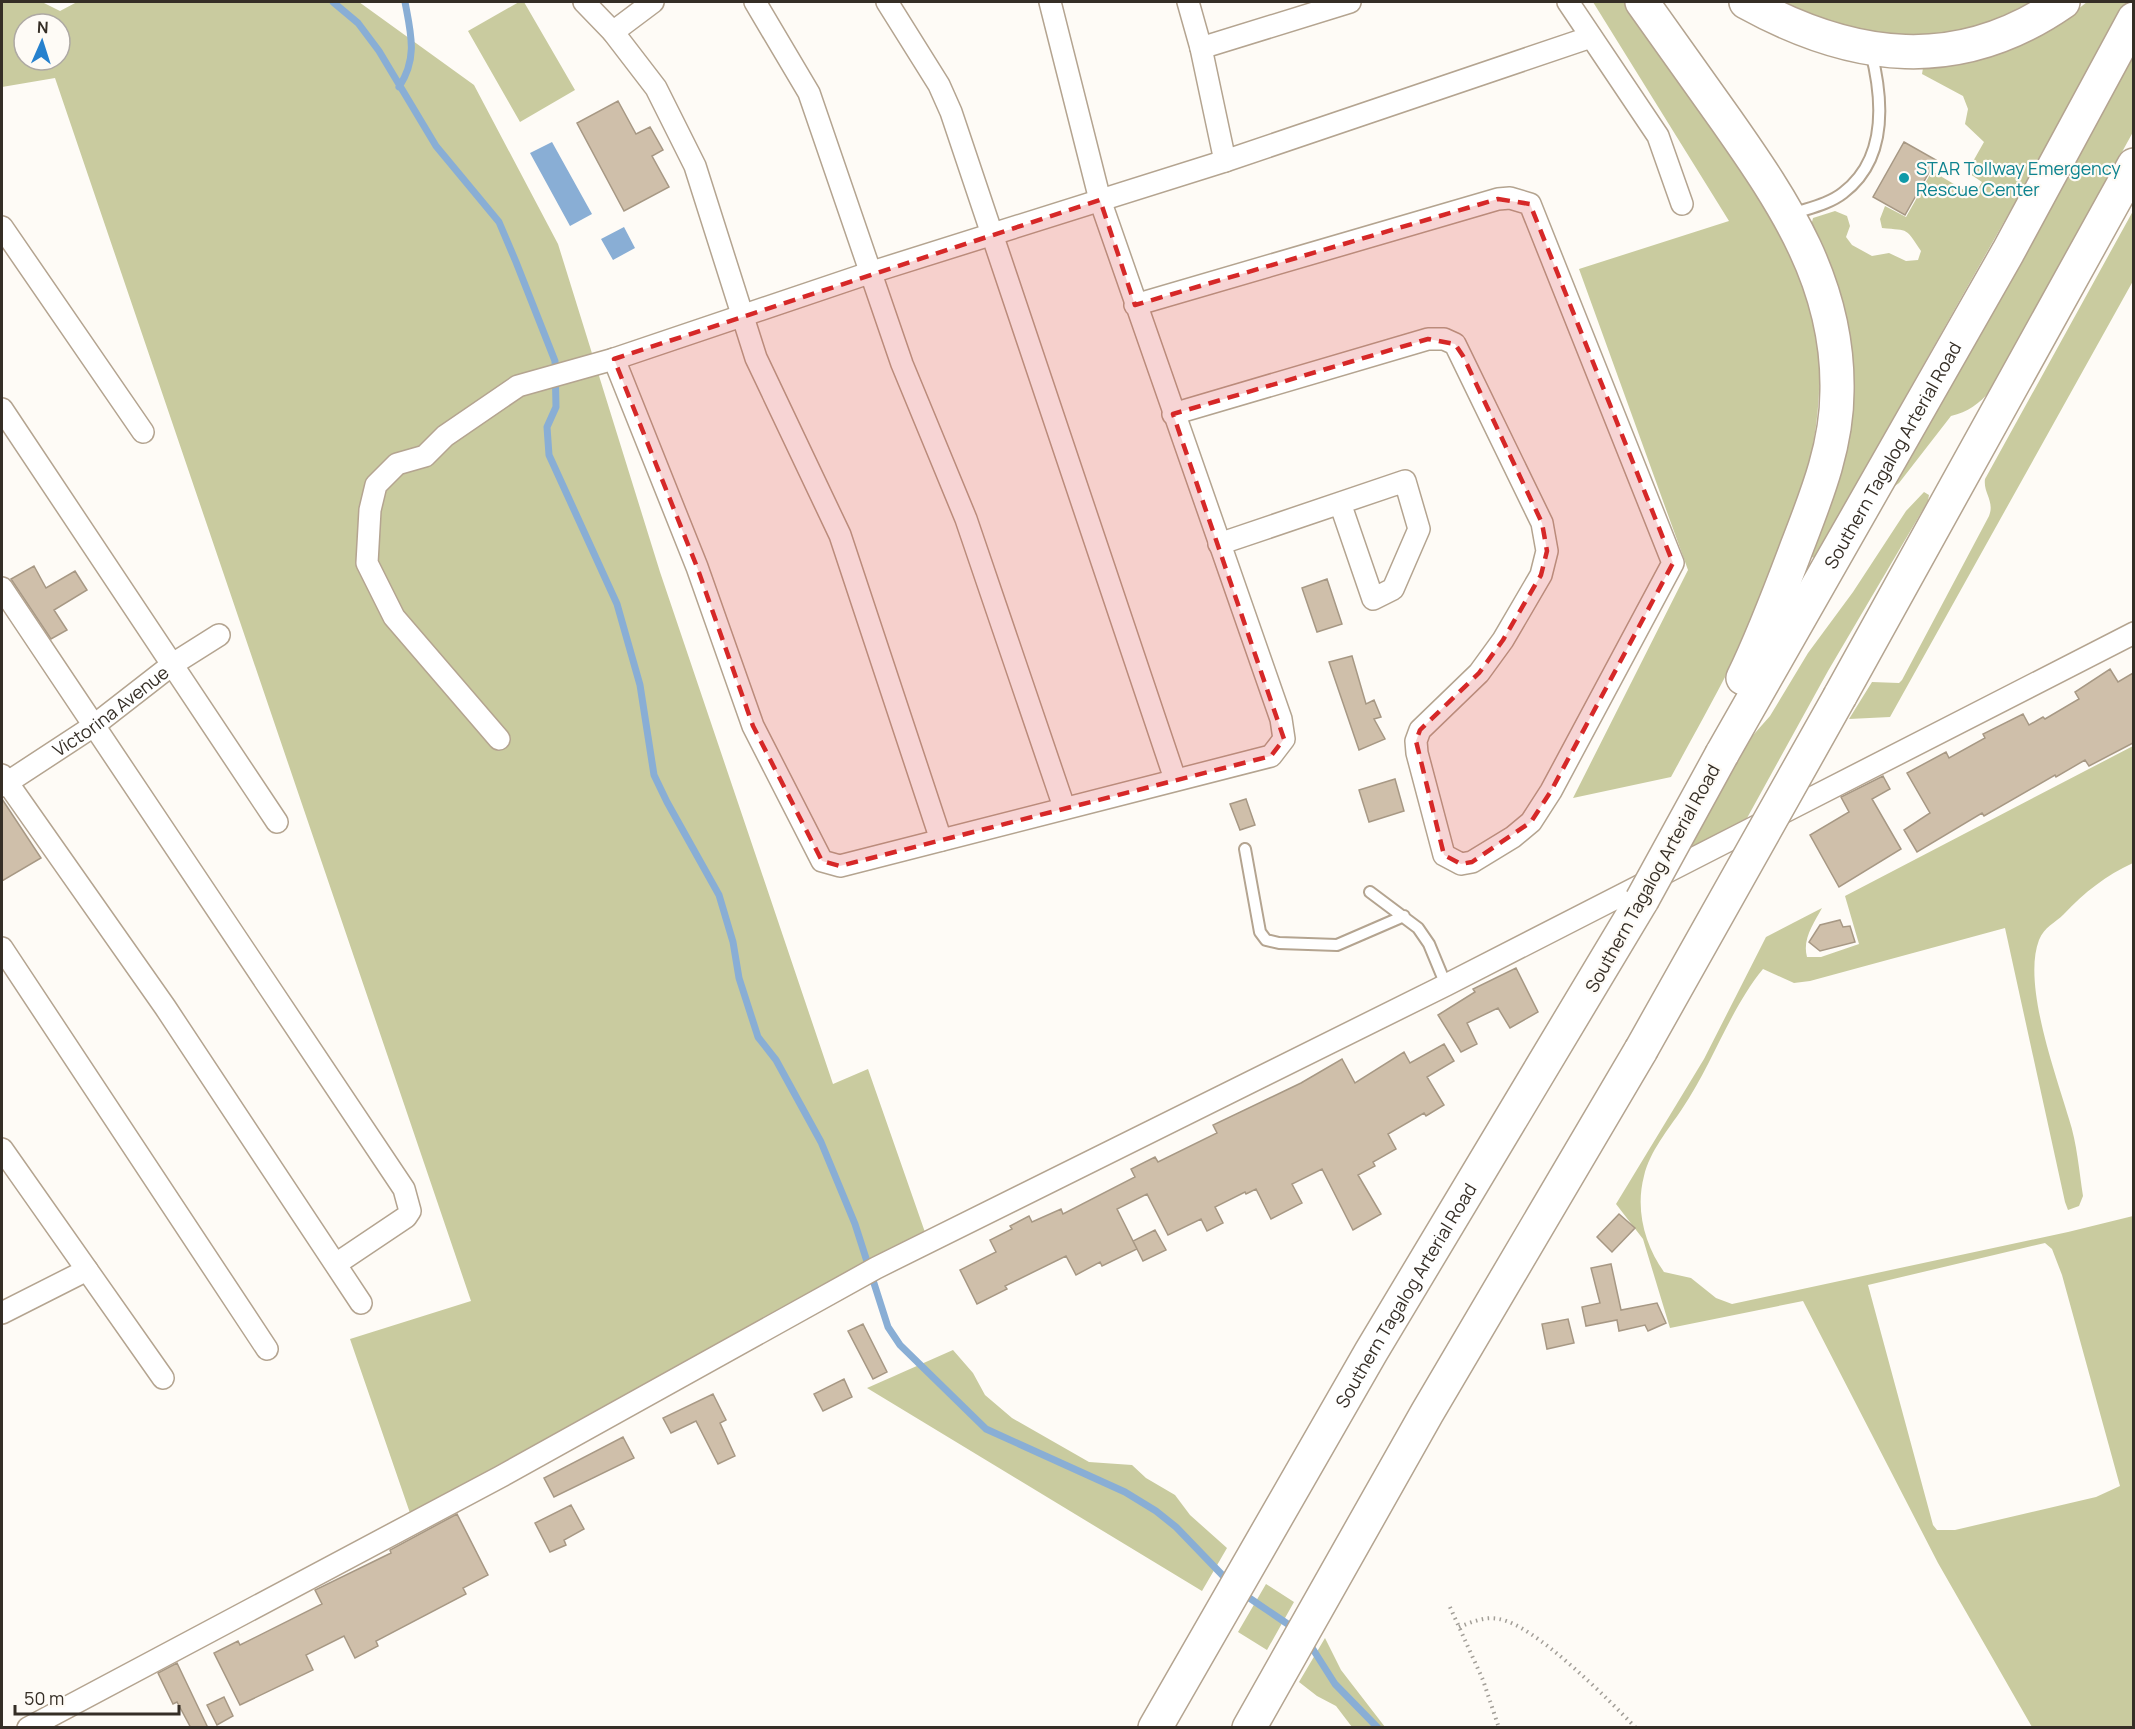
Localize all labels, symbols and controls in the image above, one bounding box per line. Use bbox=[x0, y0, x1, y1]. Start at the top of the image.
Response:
north arrow bbox=[12, 12, 72, 72]
text: N bbox=[36, 16, 49, 38]
place label: STAR Tollway Emergency Rescue Center bbox=[1916, 156, 2121, 201]
marker: STAR Tollway Emergency Rescue Center bbox=[1897, 171, 1911, 185]
street label: Southern Tagalog Arterial Road bbox=[1818, 337, 1966, 573]
street label: Victorina Avenue bbox=[48, 660, 173, 762]
street label: Southern Tagalog Arterial Road bbox=[1579, 760, 1725, 996]
street label: Southern Tagalog Arterial Road bbox=[1330, 1178, 1482, 1412]
scale bar bbox=[15, 1678, 178, 1716]
text: 50 m bbox=[24, 1686, 64, 1710]

